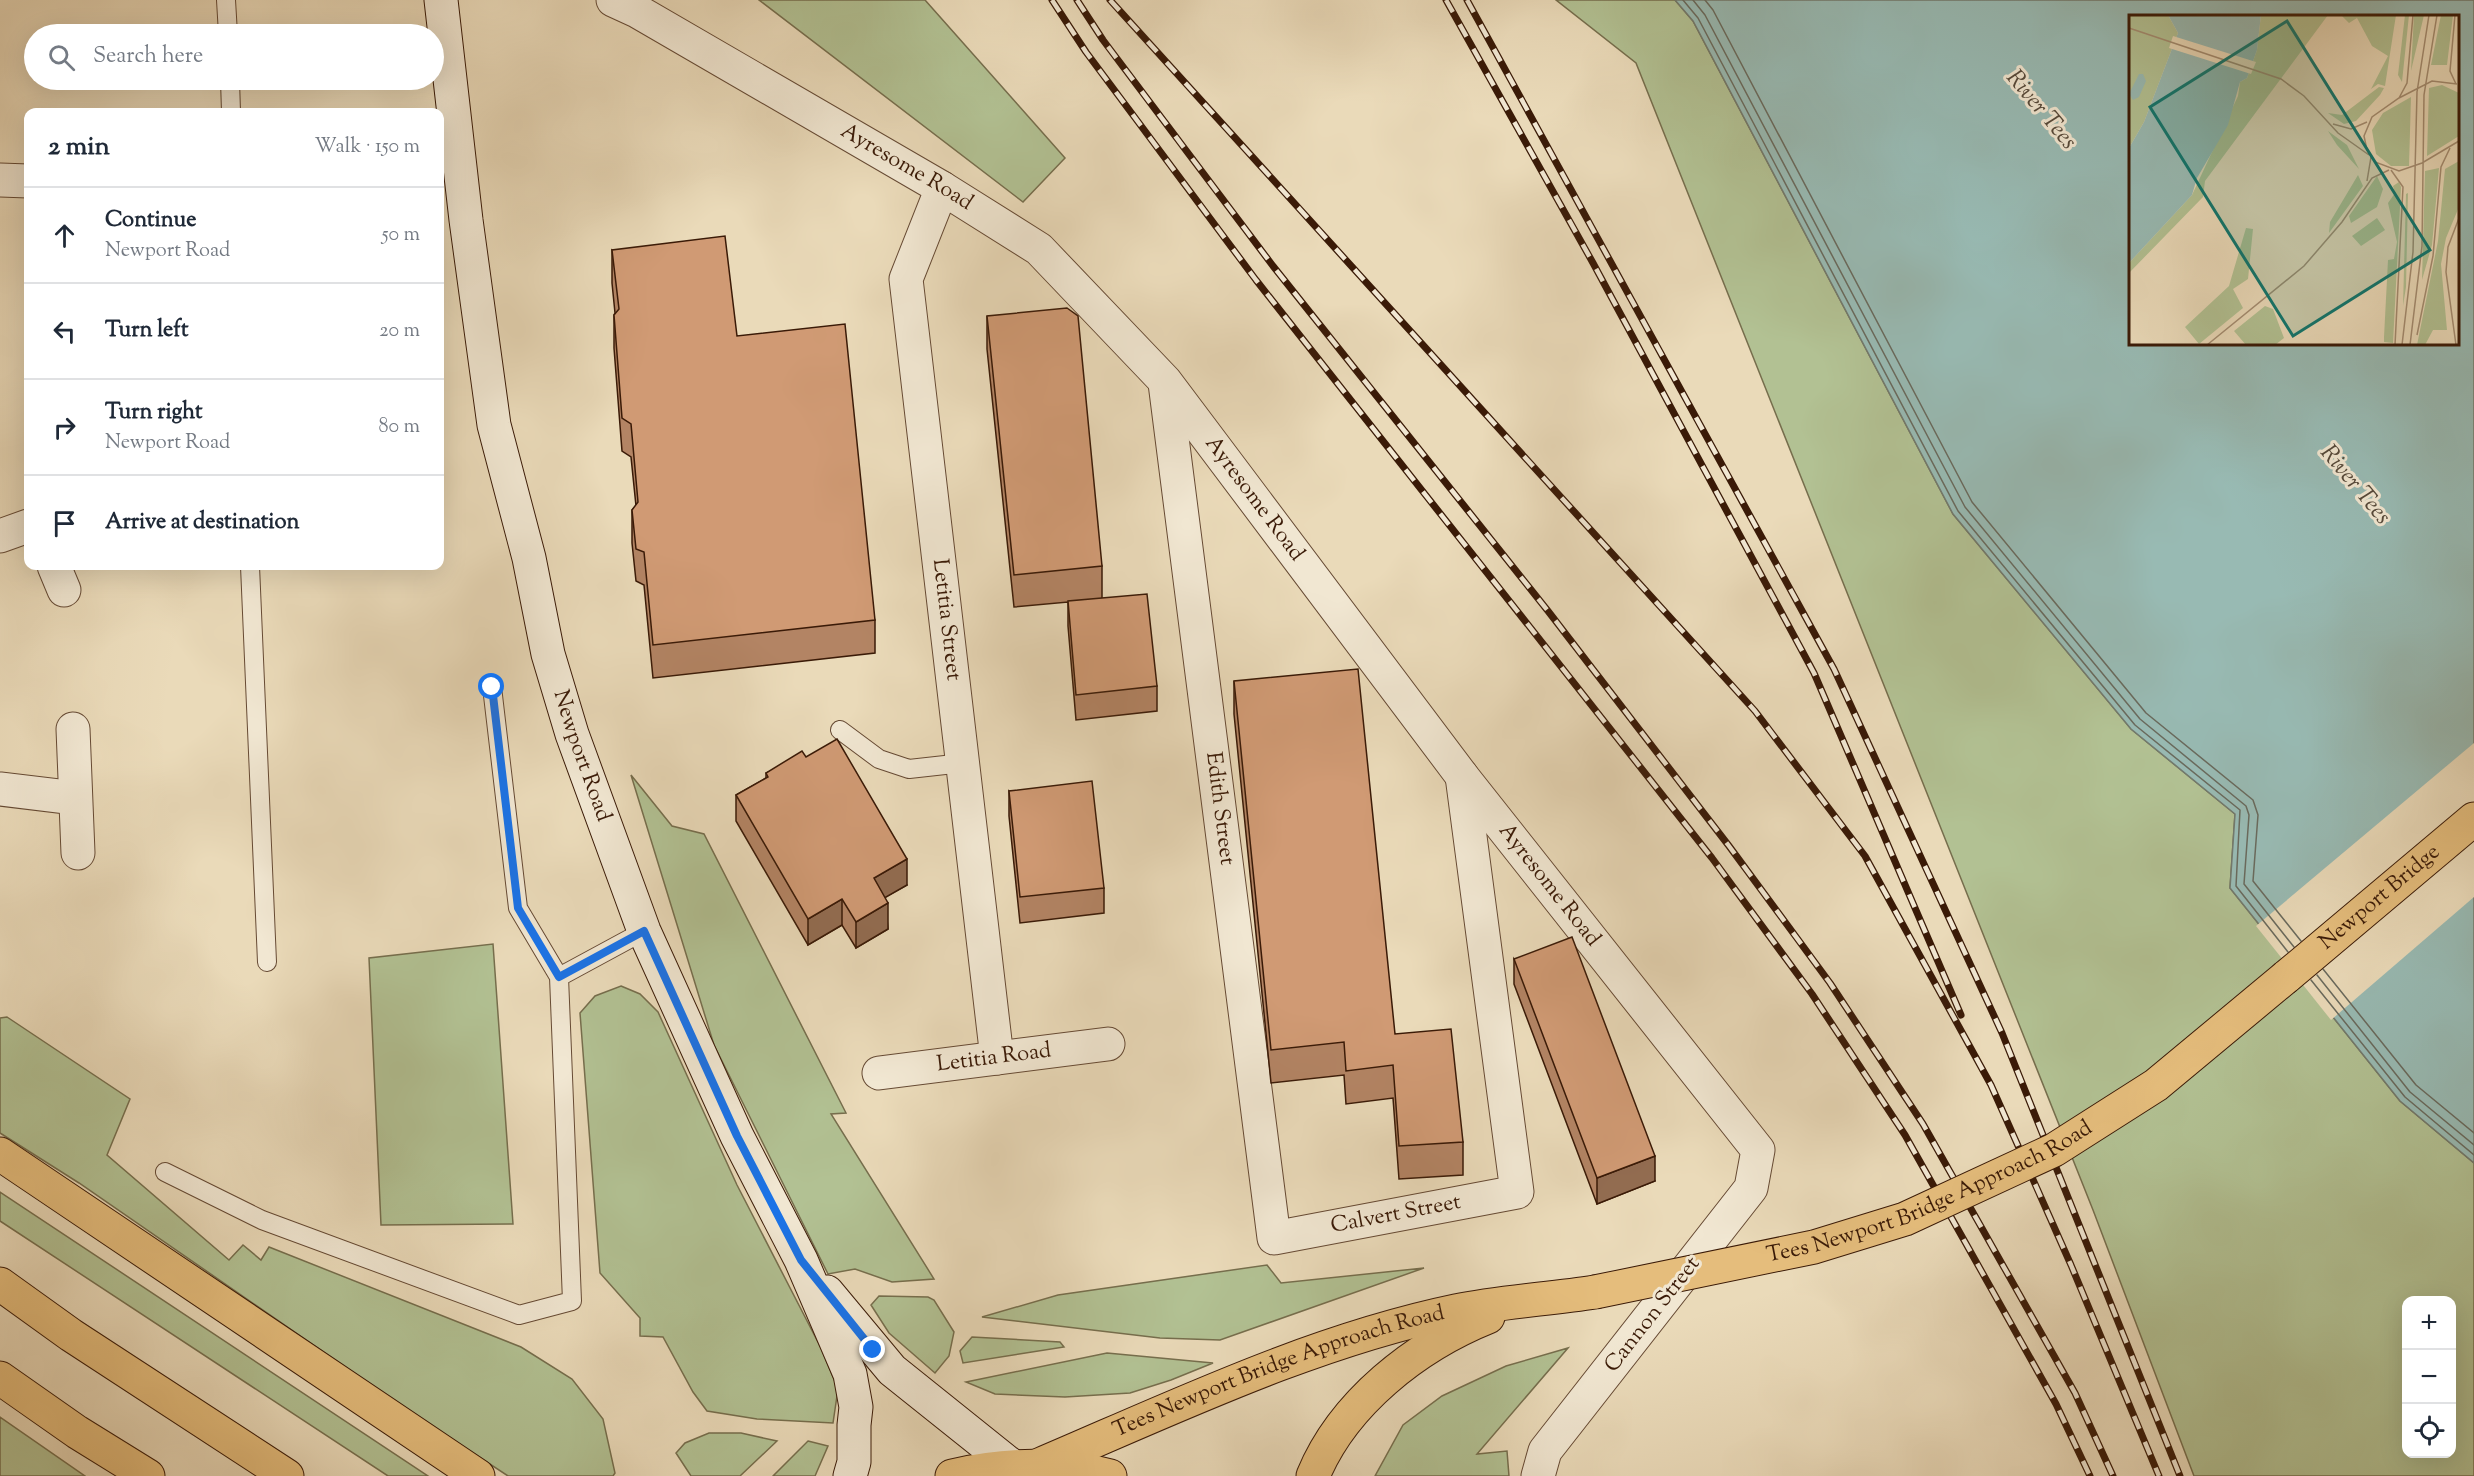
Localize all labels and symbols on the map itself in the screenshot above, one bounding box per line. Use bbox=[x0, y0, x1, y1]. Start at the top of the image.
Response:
inset map bbox=[2129, 15, 2459, 345]
water label: River Tees bbox=[1997, 63, 2085, 157]
street label: Ayresome Road bbox=[834, 116, 979, 219]
street label: Ayresome Road bbox=[1196, 430, 1312, 568]
water label: River Tees bbox=[2311, 438, 2399, 532]
street label: Letitia Street bbox=[923, 557, 969, 683]
route start bbox=[478, 673, 504, 699]
street label: Newport Road bbox=[544, 686, 619, 827]
street label: Edith Street bbox=[1196, 750, 1242, 868]
street label: Ayresome Road bbox=[1490, 817, 1608, 954]
street label: Newport Bridge bbox=[2313, 837, 2448, 958]
street label: Letitia Road bbox=[935, 1035, 1053, 1082]
street label: Tees Newport Bridge Approach Road bbox=[1764, 1113, 2099, 1272]
street label: Calvert Street bbox=[1328, 1187, 1464, 1243]
street label: Cannon Street bbox=[1597, 1250, 1709, 1380]
street label: Tees Newport Bridge Approach Road bbox=[1108, 1298, 1448, 1447]
route end bbox=[859, 1336, 885, 1362]

